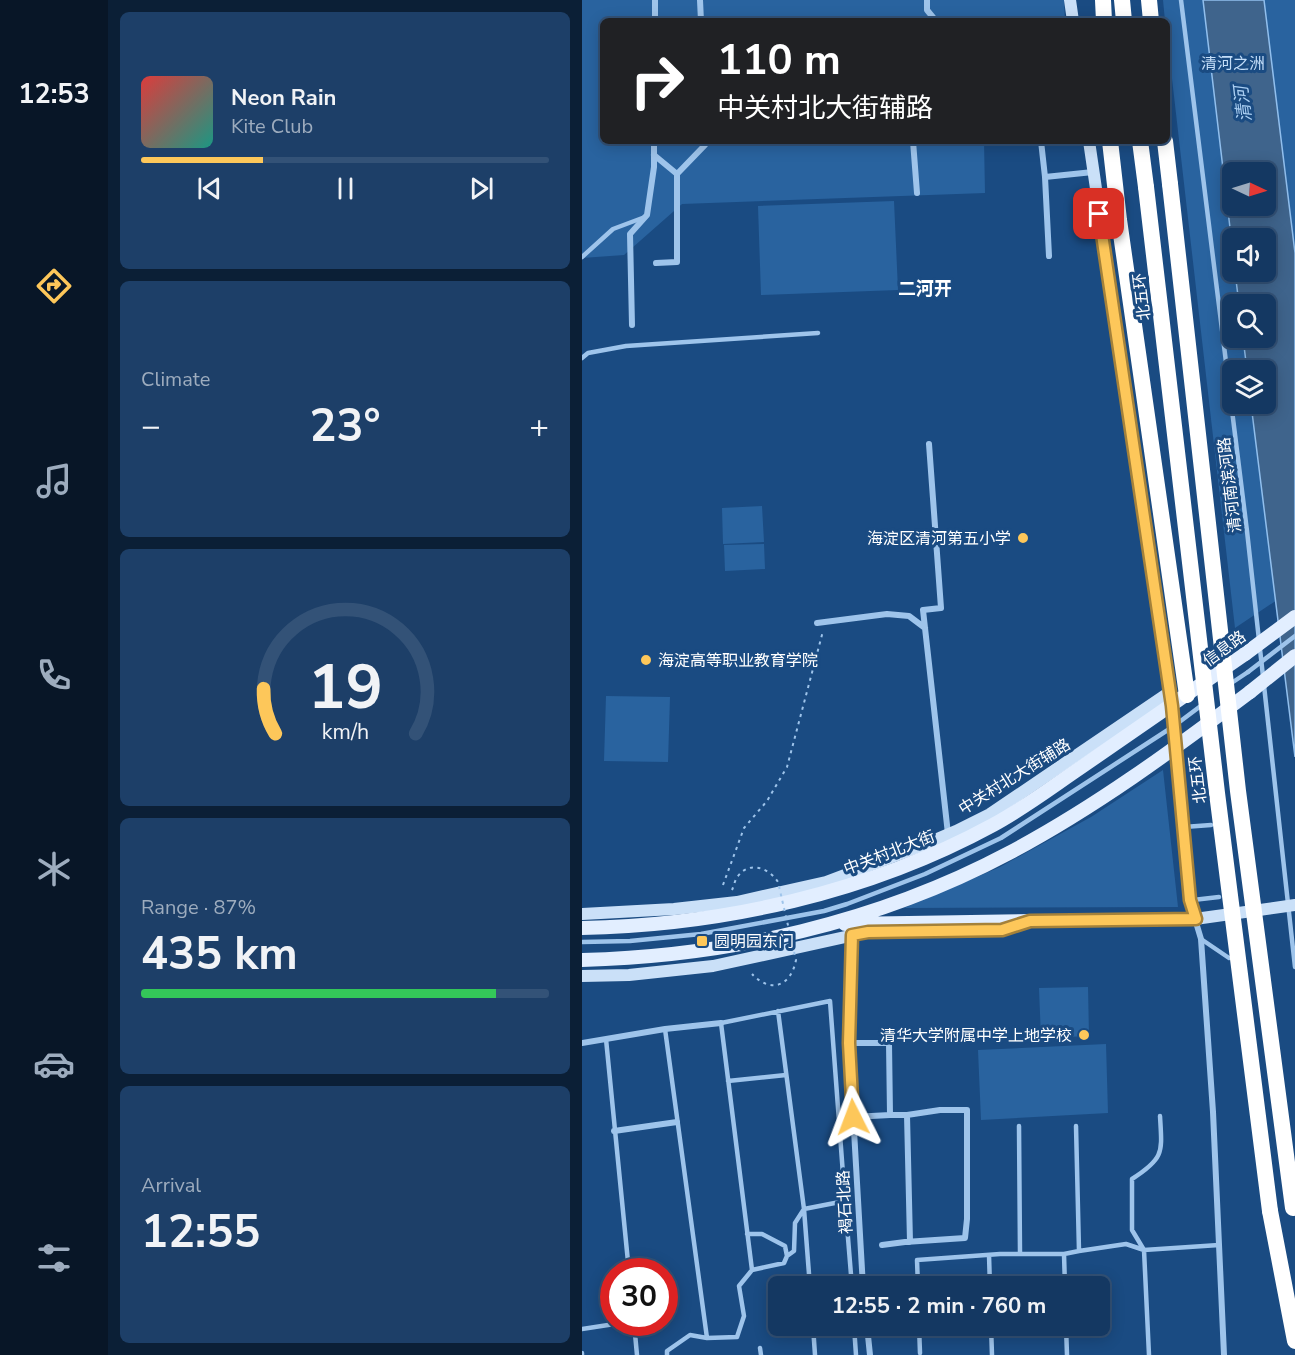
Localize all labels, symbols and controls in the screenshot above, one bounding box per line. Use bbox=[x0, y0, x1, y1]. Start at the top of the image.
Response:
text: 110 m bbox=[717, 32, 841, 89]
icon: right bbox=[618, 42, 696, 120]
park label: 清河之洲 bbox=[1201, 53, 1265, 75]
text: 12:53 bbox=[18, 76, 90, 113]
water label: 清河 bbox=[1229, 82, 1257, 123]
text: Neon Rain bbox=[231, 83, 336, 113]
text: 中关村北大街辅路 bbox=[717, 90, 933, 127]
text: Kite Club bbox=[231, 113, 313, 140]
north arrow bbox=[1222, 162, 1276, 216]
map controls bbox=[1222, 162, 1276, 414]
icon: previous bbox=[193, 172, 226, 205]
icon: pause bbox=[329, 172, 362, 205]
icon: next bbox=[465, 172, 498, 205]
pin bbox=[1073, 188, 1124, 239]
icon: arrive bbox=[1082, 197, 1115, 230]
button: sound bbox=[1222, 228, 1276, 282]
icon: directions bbox=[33, 265, 75, 307]
street label: 北五环 bbox=[1128, 272, 1156, 322]
district label: 二河开 bbox=[898, 277, 952, 301]
button: search bbox=[1222, 294, 1276, 348]
button: layers bbox=[1222, 360, 1276, 414]
text: Climate bbox=[141, 366, 210, 393]
text: 23° bbox=[309, 396, 381, 457]
text: − bbox=[141, 404, 161, 449]
text: + bbox=[529, 404, 549, 449]
street label: 清河南滨河路 bbox=[1213, 436, 1247, 534]
icon: music bbox=[33, 460, 75, 502]
place label: 海淀区清河第五小学 bbox=[867, 528, 1011, 550]
marker: 海淀区清河第五小学 bbox=[1016, 531, 1030, 545]
street label: 信息路 bbox=[1199, 626, 1250, 672]
text: 19 bbox=[308, 646, 382, 731]
place label: 海淀高等职业教育学院 bbox=[658, 650, 818, 672]
marker: 海淀高等职业教育学院 bbox=[639, 653, 653, 667]
icon: phone bbox=[33, 654, 75, 696]
text: km/h bbox=[321, 718, 369, 748]
street label: 中关村北大街辅路 bbox=[954, 734, 1075, 820]
street label: 北五环 bbox=[1184, 755, 1212, 805]
street label: 中关村北大街 bbox=[841, 825, 938, 880]
icon: climate bbox=[33, 848, 75, 890]
text: Range · 87% bbox=[141, 894, 256, 921]
text: 435 km bbox=[141, 924, 298, 985]
place label: 圆明园东门 bbox=[714, 931, 794, 953]
marker: 圆明园东门 bbox=[695, 934, 709, 948]
place label: 清华大学附属中学上地学校 bbox=[880, 1025, 1072, 1047]
marker: 清华大学附属中学上地学校 bbox=[1077, 1028, 1091, 1042]
icon: car bbox=[33, 1043, 75, 1085]
position arrow bbox=[821, 1085, 885, 1149]
street label: 褐石北路 bbox=[832, 1169, 858, 1234]
text: Arrival bbox=[141, 1172, 201, 1199]
text: 12:55 bbox=[141, 1202, 260, 1263]
icon: filters bbox=[33, 1237, 75, 1279]
speed limit sign: 30 bbox=[600, 1258, 678, 1336]
text: 12:55 · 2 min · 760 m bbox=[832, 1291, 1046, 1321]

